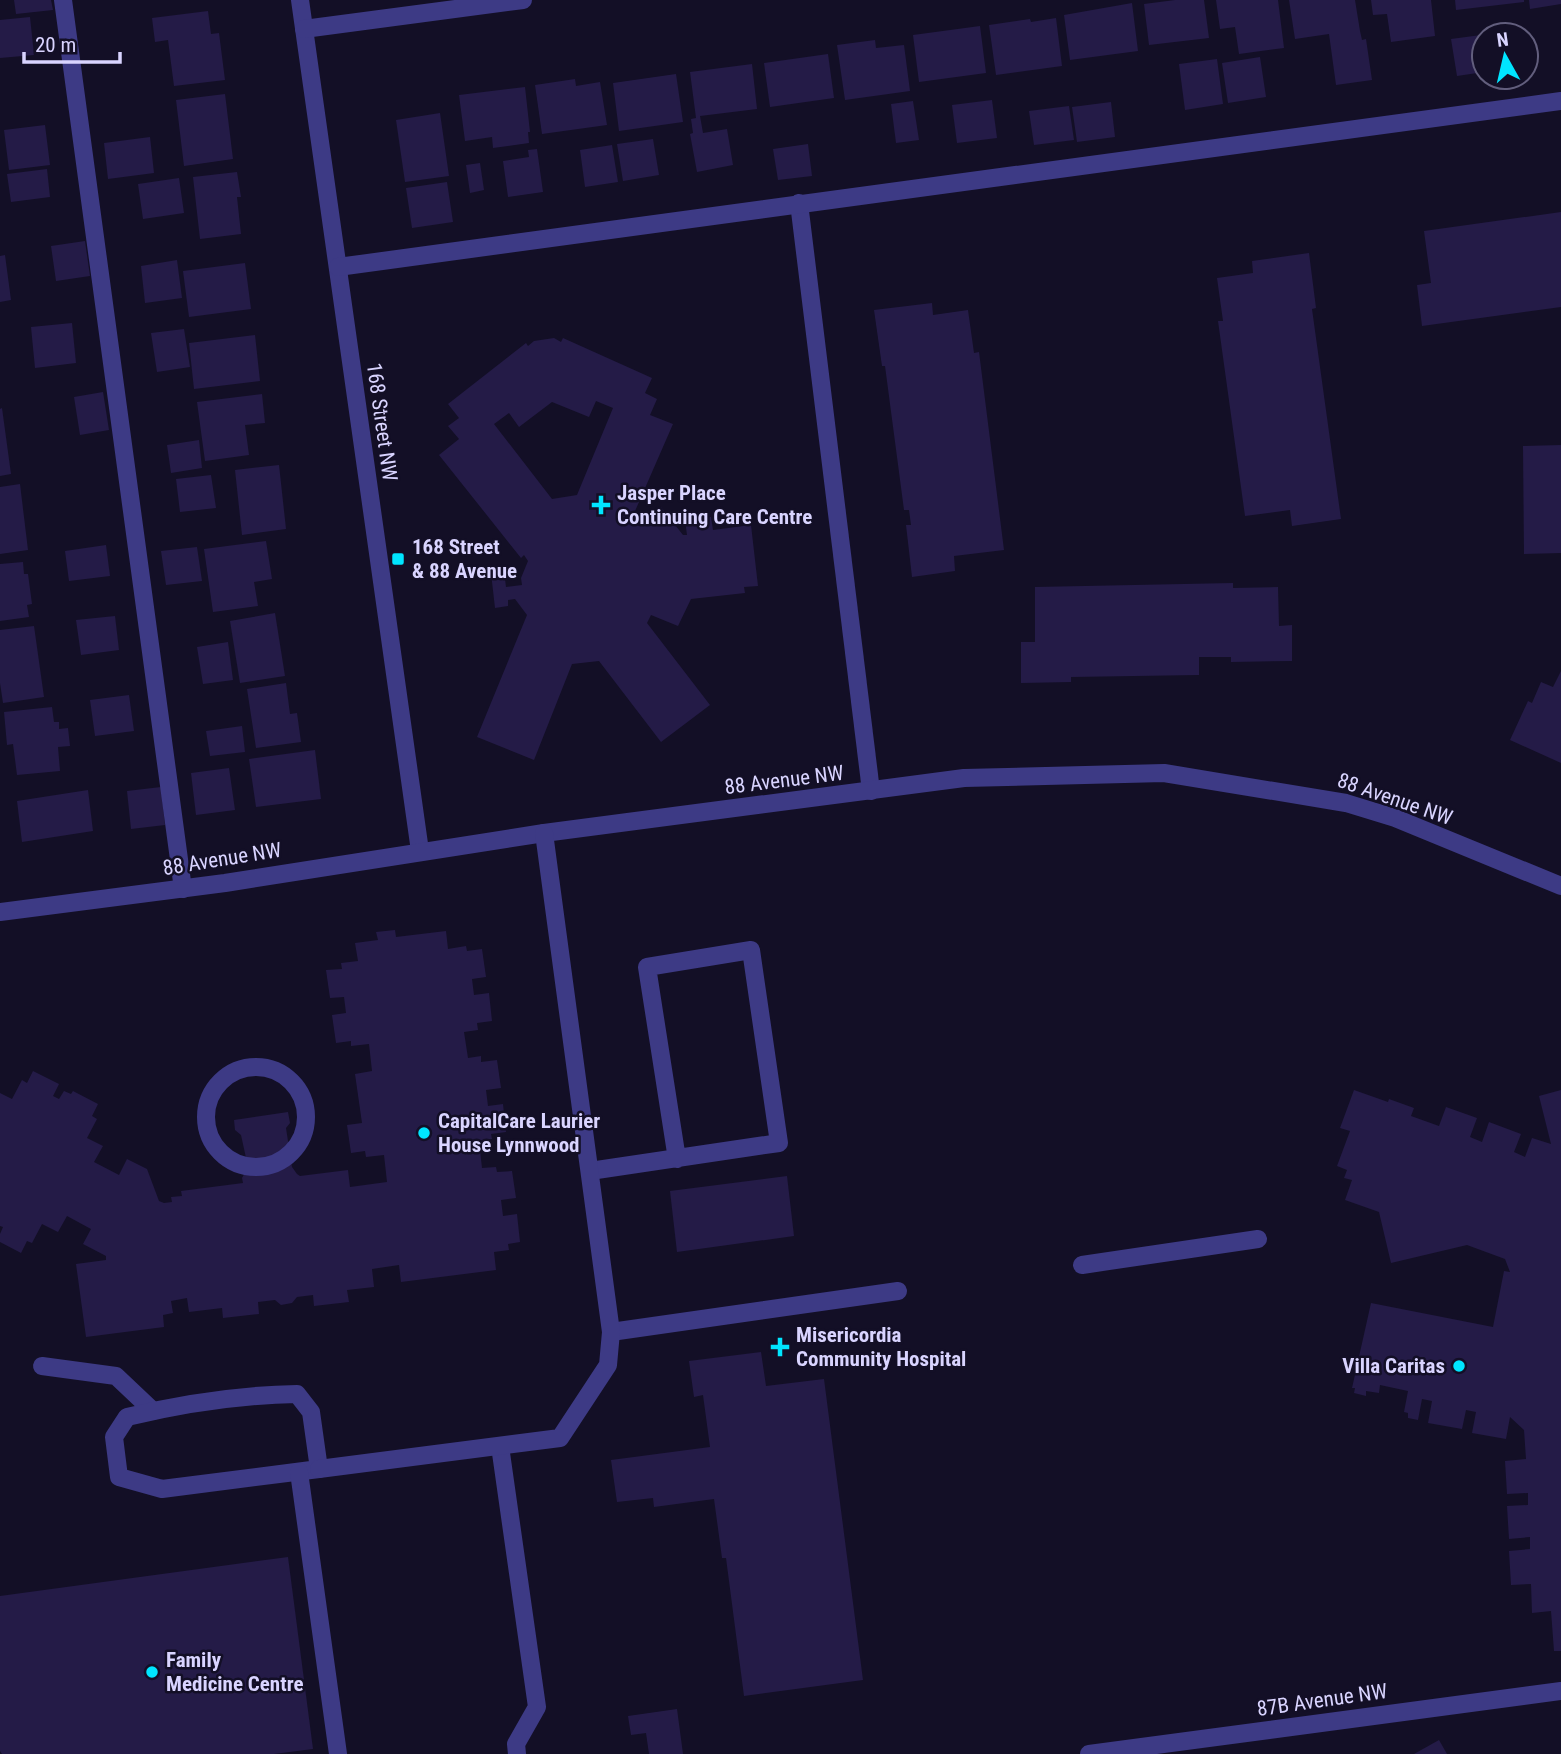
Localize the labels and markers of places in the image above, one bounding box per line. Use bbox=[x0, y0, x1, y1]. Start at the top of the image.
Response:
place label: Jasper Place Continuing Care Centre bbox=[617, 481, 812, 529]
marker: Jasper Place Continuing Care Centre bbox=[591, 495, 611, 515]
place label: 168 Street & 88 Avenue bbox=[412, 535, 517, 583]
marker: 168 Street & 88 Avenue bbox=[390, 551, 406, 567]
place label: CapitalCare Laurier House Lynnwood bbox=[438, 1109, 600, 1157]
marker: CapitalCare Laurier House Lynnwood bbox=[416, 1125, 432, 1141]
place label: Misericordia Community Hospital bbox=[796, 1323, 966, 1371]
marker: Misericordia Community Hospital bbox=[770, 1337, 790, 1357]
place label: Villa Caritas bbox=[1342, 1354, 1445, 1378]
marker: Villa Caritas bbox=[1451, 1358, 1467, 1374]
place label: Family Medicine Centre bbox=[166, 1648, 303, 1696]
marker: Family Medicine Centre bbox=[144, 1664, 160, 1680]

